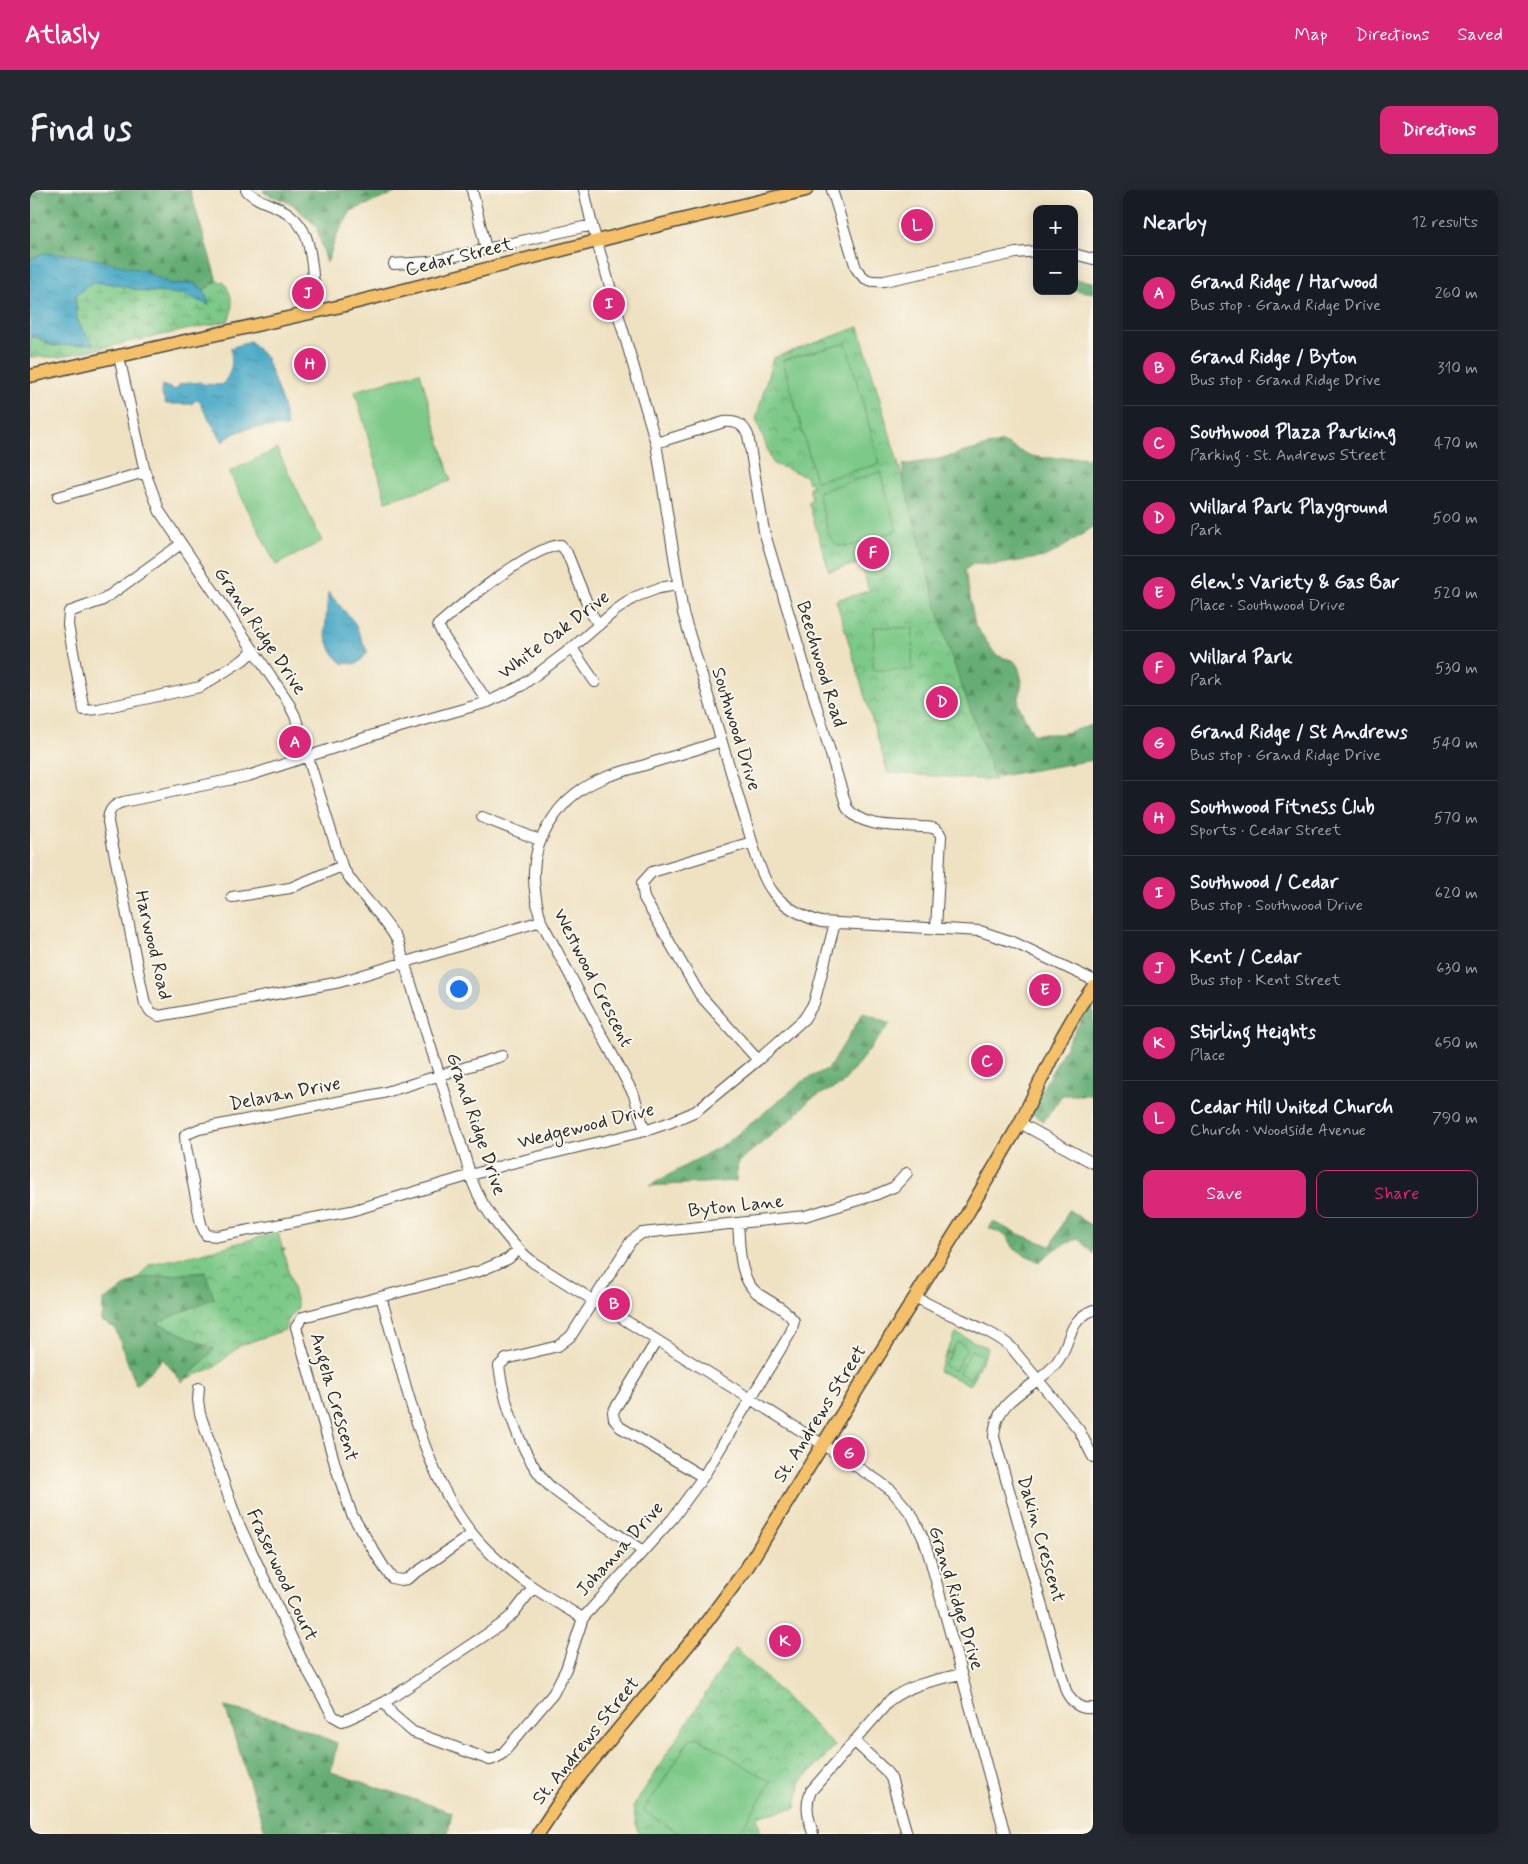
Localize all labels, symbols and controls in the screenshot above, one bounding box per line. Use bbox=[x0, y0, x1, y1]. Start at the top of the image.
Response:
text: Atlasly bbox=[25, 20, 100, 51]
text: Map bbox=[1295, 23, 1328, 47]
text: Directions bbox=[1356, 23, 1430, 47]
text: Saved bbox=[1458, 23, 1503, 47]
button: Directions bbox=[1380, 106, 1498, 154]
text: Find us bbox=[30, 107, 132, 153]
map controls bbox=[1033, 205, 1078, 295]
button: + bbox=[1033, 205, 1078, 250]
pin: L bbox=[901, 206, 933, 244]
text: Nearby bbox=[1143, 209, 1207, 237]
text: 12 results bbox=[1412, 212, 1478, 233]
street label: Cedar Street bbox=[403, 232, 515, 282]
button: − bbox=[1033, 250, 1078, 295]
text: Grand Ridge / Harwood bbox=[1190, 270, 1377, 295]
pin: J bbox=[292, 274, 324, 312]
text: A bbox=[1154, 283, 1164, 304]
text: 260 m bbox=[1435, 283, 1478, 304]
pin: I bbox=[593, 285, 625, 323]
text: Bus stop · Grand Ridge Drive bbox=[1190, 295, 1381, 316]
pin: H bbox=[294, 345, 326, 383]
text: Grand Ridge / Byton bbox=[1190, 345, 1357, 370]
text: B bbox=[1154, 358, 1164, 379]
text: 310 m bbox=[1437, 358, 1478, 379]
text: Bus stop · Grand Ridge Drive bbox=[1190, 370, 1381, 391]
text: Southwood Plaza Parking bbox=[1190, 420, 1396, 445]
text: C bbox=[1153, 433, 1165, 454]
text: 470 m bbox=[1434, 433, 1478, 454]
text: Parking · St. Andrews Street bbox=[1190, 445, 1386, 466]
text: Willard Park Playground bbox=[1190, 495, 1387, 520]
text: D bbox=[1153, 508, 1165, 529]
text: 500 m bbox=[1433, 508, 1478, 529]
text: Park bbox=[1190, 520, 1222, 541]
pin: F bbox=[857, 534, 889, 572]
street label: Grand Ridge Drive bbox=[207, 562, 312, 700]
text: Glen's Variety & Gas Bar bbox=[1190, 570, 1399, 595]
text: E bbox=[1154, 583, 1164, 604]
text: 520 m bbox=[1433, 583, 1478, 604]
street label: White Oak Drive bbox=[493, 585, 615, 685]
text: Place · Southwood Drive bbox=[1190, 595, 1345, 616]
street label: Beechwood Road bbox=[790, 598, 852, 730]
text: Willard Park bbox=[1190, 645, 1293, 670]
text: F bbox=[1155, 658, 1163, 679]
text: 530 m bbox=[1435, 658, 1478, 679]
street label: Southwood Drive bbox=[705, 664, 767, 794]
text: Park bbox=[1190, 670, 1222, 691]
pin: D bbox=[926, 683, 958, 721]
text: Grand Ridge / St Andrews bbox=[1190, 720, 1408, 745]
pin: A bbox=[279, 723, 311, 761]
text: G bbox=[1154, 733, 1164, 754]
text: 540 m bbox=[1432, 733, 1478, 754]
text: Bus stop · Grand Ridge Drive bbox=[1190, 745, 1381, 766]
text: Southwood Fitness Club bbox=[1190, 795, 1375, 820]
text: H bbox=[1154, 808, 1164, 829]
text: 570 m bbox=[1434, 808, 1478, 829]
text: Sports · Cedar Street bbox=[1190, 820, 1341, 841]
text: Southwood / Cedar bbox=[1190, 870, 1338, 895]
text: I bbox=[1155, 883, 1163, 904]
text: 620 m bbox=[1435, 883, 1478, 904]
street label: Harwood Road bbox=[128, 888, 178, 1002]
text: Bus stop · Southwood Drive bbox=[1190, 895, 1363, 916]
street label: Westwood Crescent bbox=[547, 904, 639, 1052]
text: Kent / Cedar bbox=[1190, 945, 1301, 970]
text: J bbox=[1154, 958, 1164, 979]
text: 630 m bbox=[1436, 958, 1478, 979]
text: Bus stop · Kent Street bbox=[1190, 970, 1341, 991]
pin: E bbox=[1029, 971, 1061, 1009]
your location bbox=[446, 976, 472, 1002]
text: Stirling Heights bbox=[1190, 1020, 1316, 1045]
text: K bbox=[1153, 1033, 1165, 1054]
text: 650 m bbox=[1435, 1033, 1478, 1054]
pin: C bbox=[971, 1042, 1003, 1080]
text: Place bbox=[1190, 1045, 1225, 1066]
street label: Grand Ridge Drive bbox=[439, 1049, 512, 1199]
street label: Delavan Drive bbox=[227, 1071, 343, 1117]
text: Cedar Hill United Church bbox=[1190, 1095, 1393, 1120]
street label: Wedgewood Drive bbox=[515, 1097, 657, 1157]
text: L bbox=[1154, 1108, 1164, 1129]
text: 790 m bbox=[1432, 1108, 1478, 1129]
text: Church · Woodside Avenue bbox=[1190, 1120, 1366, 1141]
button: Save bbox=[1143, 1170, 1306, 1218]
button: Share bbox=[1316, 1170, 1478, 1218]
street label: Byton Lane bbox=[687, 1189, 785, 1223]
pin: B bbox=[598, 1285, 630, 1323]
street label: Angela Crescent bbox=[301, 1330, 364, 1465]
street label: St. Andrews Street bbox=[768, 1340, 872, 1488]
pin: G bbox=[833, 1434, 865, 1472]
street label: Dakin Crescent bbox=[1011, 1473, 1071, 1605]
street label: Johanna Drive bbox=[570, 1496, 670, 1602]
street label: Fraserwood Court bbox=[240, 1505, 324, 1645]
street label: Grand Ridge Drive bbox=[921, 1523, 990, 1673]
pin: K bbox=[769, 1622, 801, 1660]
street label: St. Andrews Street bbox=[527, 1672, 645, 1810]

